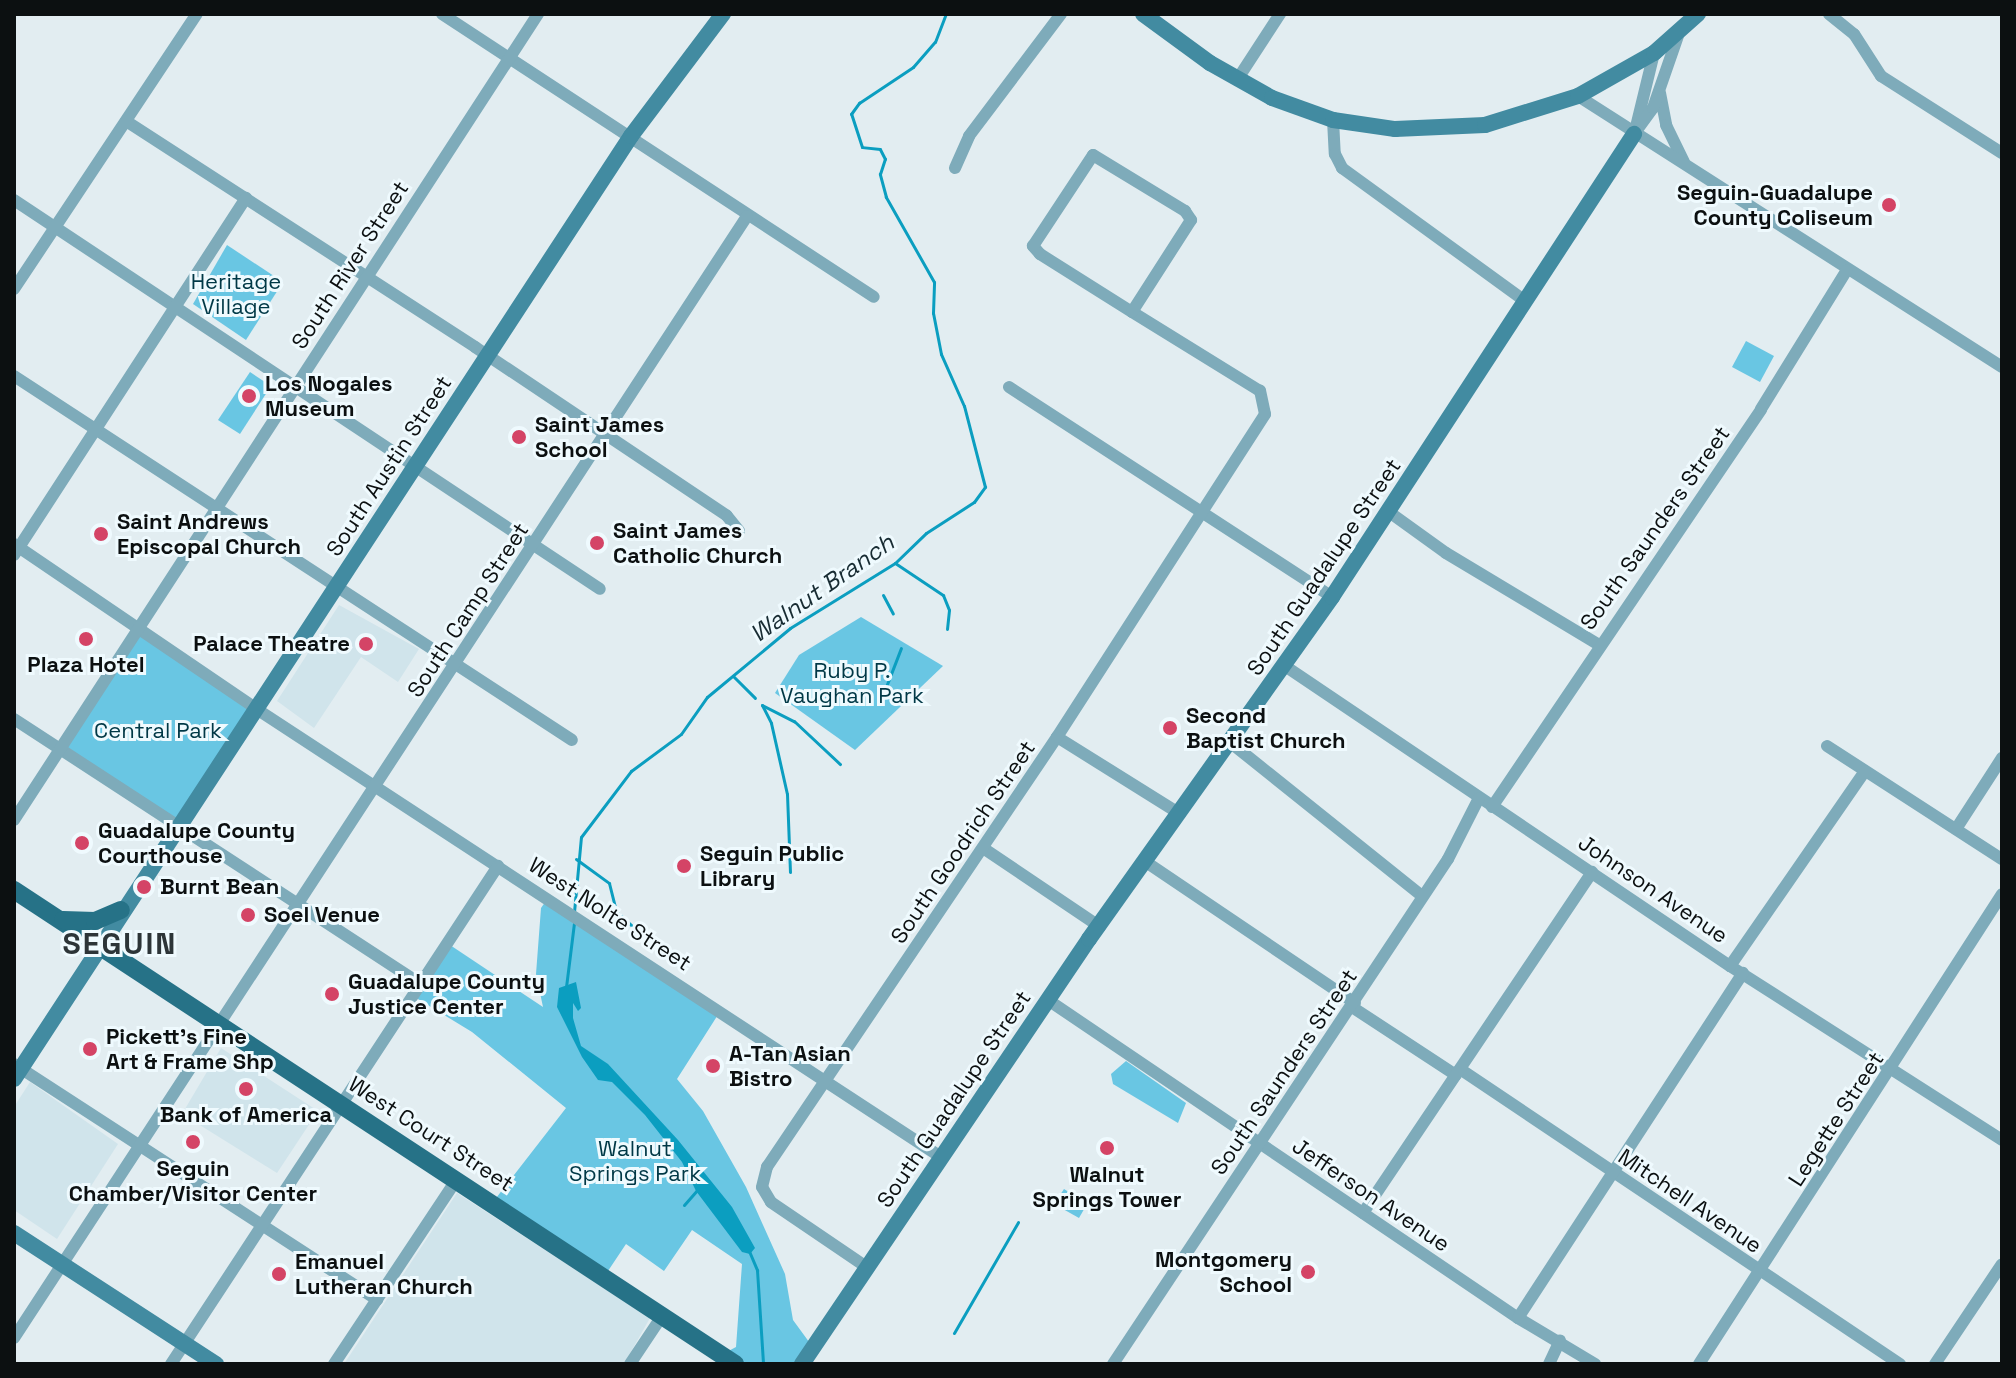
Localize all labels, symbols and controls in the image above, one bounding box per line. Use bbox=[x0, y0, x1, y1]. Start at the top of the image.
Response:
street label: South River Street bbox=[286, 176, 414, 354]
place label: Seguin-Guadalupe County Coliseum bbox=[1677, 179, 1873, 230]
marker: Seguin-Guadalupe County Coliseum bbox=[1880, 196, 1898, 214]
park label: Heritage Village bbox=[191, 268, 281, 320]
place label: Los Nogales Museum bbox=[265, 370, 393, 422]
street label: South Austin Street bbox=[321, 371, 457, 561]
marker: Los Nogales Museum bbox=[240, 387, 258, 405]
place label: Saint James School bbox=[535, 411, 664, 462]
street label: South Saunders Street bbox=[1575, 421, 1735, 635]
marker: Saint James School bbox=[510, 428, 528, 446]
street label: South Guadalupe Street bbox=[1242, 454, 1406, 680]
place label: Saint Andrews Episcopal Church bbox=[117, 508, 301, 560]
place label: Saint James Catholic Church bbox=[613, 517, 782, 568]
street label: South Camp Street bbox=[402, 518, 534, 702]
marker: Saint Andrews Episcopal Church bbox=[92, 525, 110, 543]
water label: Walnut Branch bbox=[745, 528, 899, 648]
marker: Saint James Catholic Church bbox=[588, 534, 606, 552]
marker: Plaza Hotel bbox=[77, 630, 95, 648]
place label: Palace Theatre bbox=[193, 631, 350, 657]
marker: Palace Theatre bbox=[357, 635, 375, 653]
place label: Plaza Hotel bbox=[27, 652, 145, 678]
park label: Ruby P. Vaughan Park bbox=[780, 657, 924, 708]
place label: Second Baptist Church bbox=[1186, 702, 1346, 754]
park label: Central Park bbox=[94, 718, 222, 744]
marker: Second Baptist Church bbox=[1161, 719, 1179, 737]
street label: South Goodrich Street bbox=[885, 736, 1041, 948]
place label: Guadalupe County Courthouse bbox=[98, 817, 295, 868]
street label: Johnson Avenue bbox=[1573, 829, 1733, 949]
marker: Guadalupe County Courthouse bbox=[73, 834, 91, 852]
place label: Seguin Public Library bbox=[700, 840, 844, 892]
street label: West Nolte Street bbox=[524, 852, 696, 976]
marker: Seguin Public Library bbox=[675, 857, 693, 875]
place label: Burnt Bean bbox=[160, 874, 279, 900]
marker: Burnt Bean bbox=[135, 878, 153, 896]
place label: Soel Venue bbox=[264, 902, 380, 928]
marker: Soel Venue bbox=[239, 906, 257, 924]
district label: SEGUIN bbox=[63, 926, 177, 962]
street label: South Saunders Street bbox=[1205, 964, 1363, 1180]
place label: Guadalupe County Justice Center bbox=[348, 968, 545, 1020]
marker: Guadalupe County Justice Center bbox=[323, 985, 341, 1003]
street label: South Guadalupe Street bbox=[872, 986, 1036, 1212]
place label: Pickett's Fine Art & Frame Shp bbox=[106, 1023, 274, 1074]
marker: Pickett's Fine Art & Frame Shp bbox=[81, 1040, 99, 1058]
place label: A-Tan Asian Bistro bbox=[729, 1040, 851, 1092]
street label: Legette Street bbox=[1783, 1047, 1889, 1191]
marker: A-Tan Asian Bistro bbox=[704, 1057, 722, 1075]
street label: West Court Street bbox=[343, 1071, 519, 1197]
marker: Bank of America bbox=[237, 1080, 255, 1098]
place label: Bank of America bbox=[160, 1102, 332, 1128]
street label: Jefferson Avenue bbox=[1287, 1132, 1455, 1258]
marker: Seguin Chamber/Visitor Center bbox=[184, 1133, 202, 1151]
park label: Walnut Springs Park bbox=[569, 1135, 701, 1186]
marker: Walnut Springs Tower bbox=[1098, 1139, 1116, 1157]
street label: Mitchell Avenue bbox=[1613, 1143, 1767, 1259]
place label: Seguin Chamber/Visitor Center bbox=[69, 1155, 317, 1206]
place label: Walnut Springs Tower bbox=[1032, 1161, 1182, 1212]
place label: Montgomery School bbox=[1155, 1246, 1292, 1298]
place label: Emanuel Lutheran Church bbox=[295, 1248, 473, 1300]
marker: Montgomery School bbox=[1299, 1263, 1317, 1281]
marker: Emanuel Lutheran Church bbox=[270, 1265, 288, 1283]

